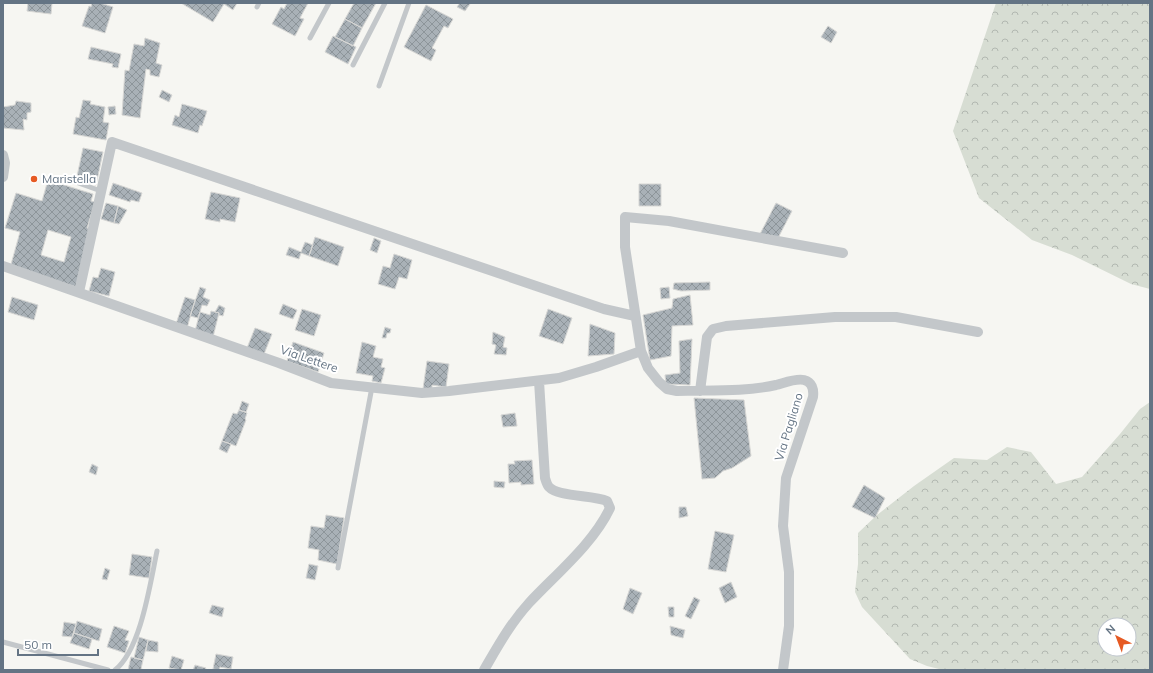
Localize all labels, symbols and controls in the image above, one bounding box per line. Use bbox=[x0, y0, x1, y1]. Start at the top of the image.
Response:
place label: Maristella bbox=[42, 171, 96, 186]
marker: Maristella bbox=[29, 174, 39, 184]
street label: Via Lettere bbox=[278, 342, 340, 375]
street label: Via Pagliano bbox=[771, 391, 806, 463]
north arrow bbox=[1097, 617, 1137, 657]
text: N bbox=[1103, 622, 1118, 638]
scale bar bbox=[18, 631, 98, 657]
text: 50 m bbox=[24, 637, 52, 652]

